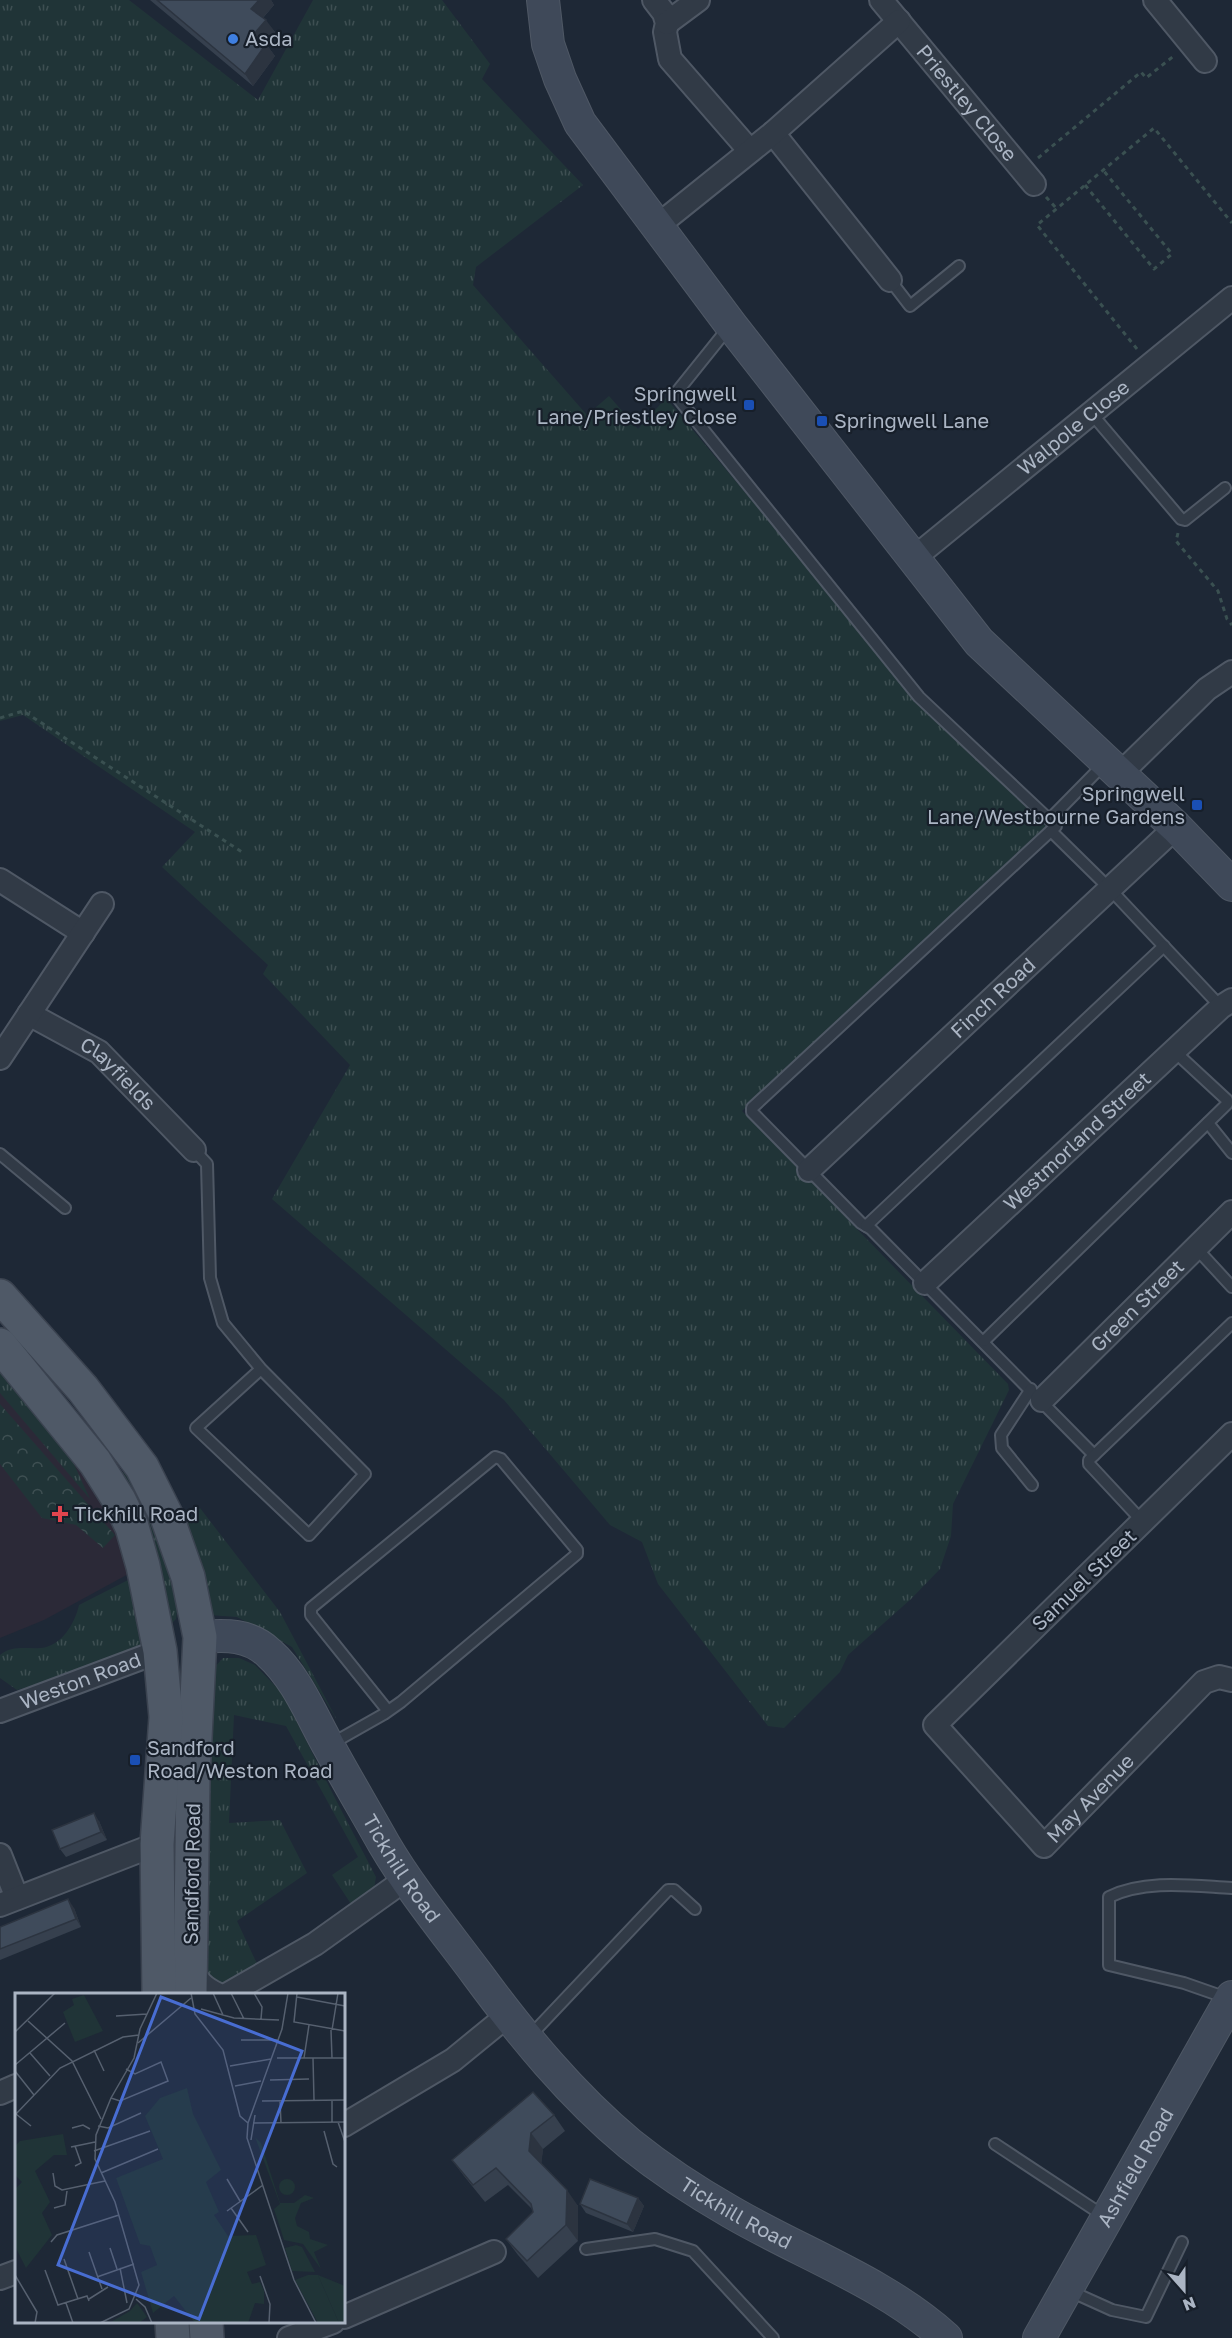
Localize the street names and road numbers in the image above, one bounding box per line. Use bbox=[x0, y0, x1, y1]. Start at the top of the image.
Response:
street label: Priestley Close bbox=[912, 39, 1023, 165]
street label: Walpole Close bbox=[1012, 374, 1134, 480]
street label: Finch Road bbox=[945, 952, 1040, 1042]
street label: Clayfields bbox=[77, 1031, 161, 1114]
street label: Westmorland Street bbox=[998, 1066, 1155, 1215]
street label: Green Street bbox=[1085, 1254, 1188, 1356]
street label: Samuel Street bbox=[1026, 1523, 1141, 1635]
street label: Weston Road bbox=[17, 1646, 144, 1713]
street label: May Avenue bbox=[1041, 1748, 1138, 1847]
street label: Sandford Road bbox=[178, 1803, 204, 1945]
street label: Tickhill Road bbox=[359, 1810, 447, 1927]
street label: Ashfield Road bbox=[1091, 2103, 1178, 2231]
street label: Tickhill Road bbox=[676, 2171, 796, 2253]

